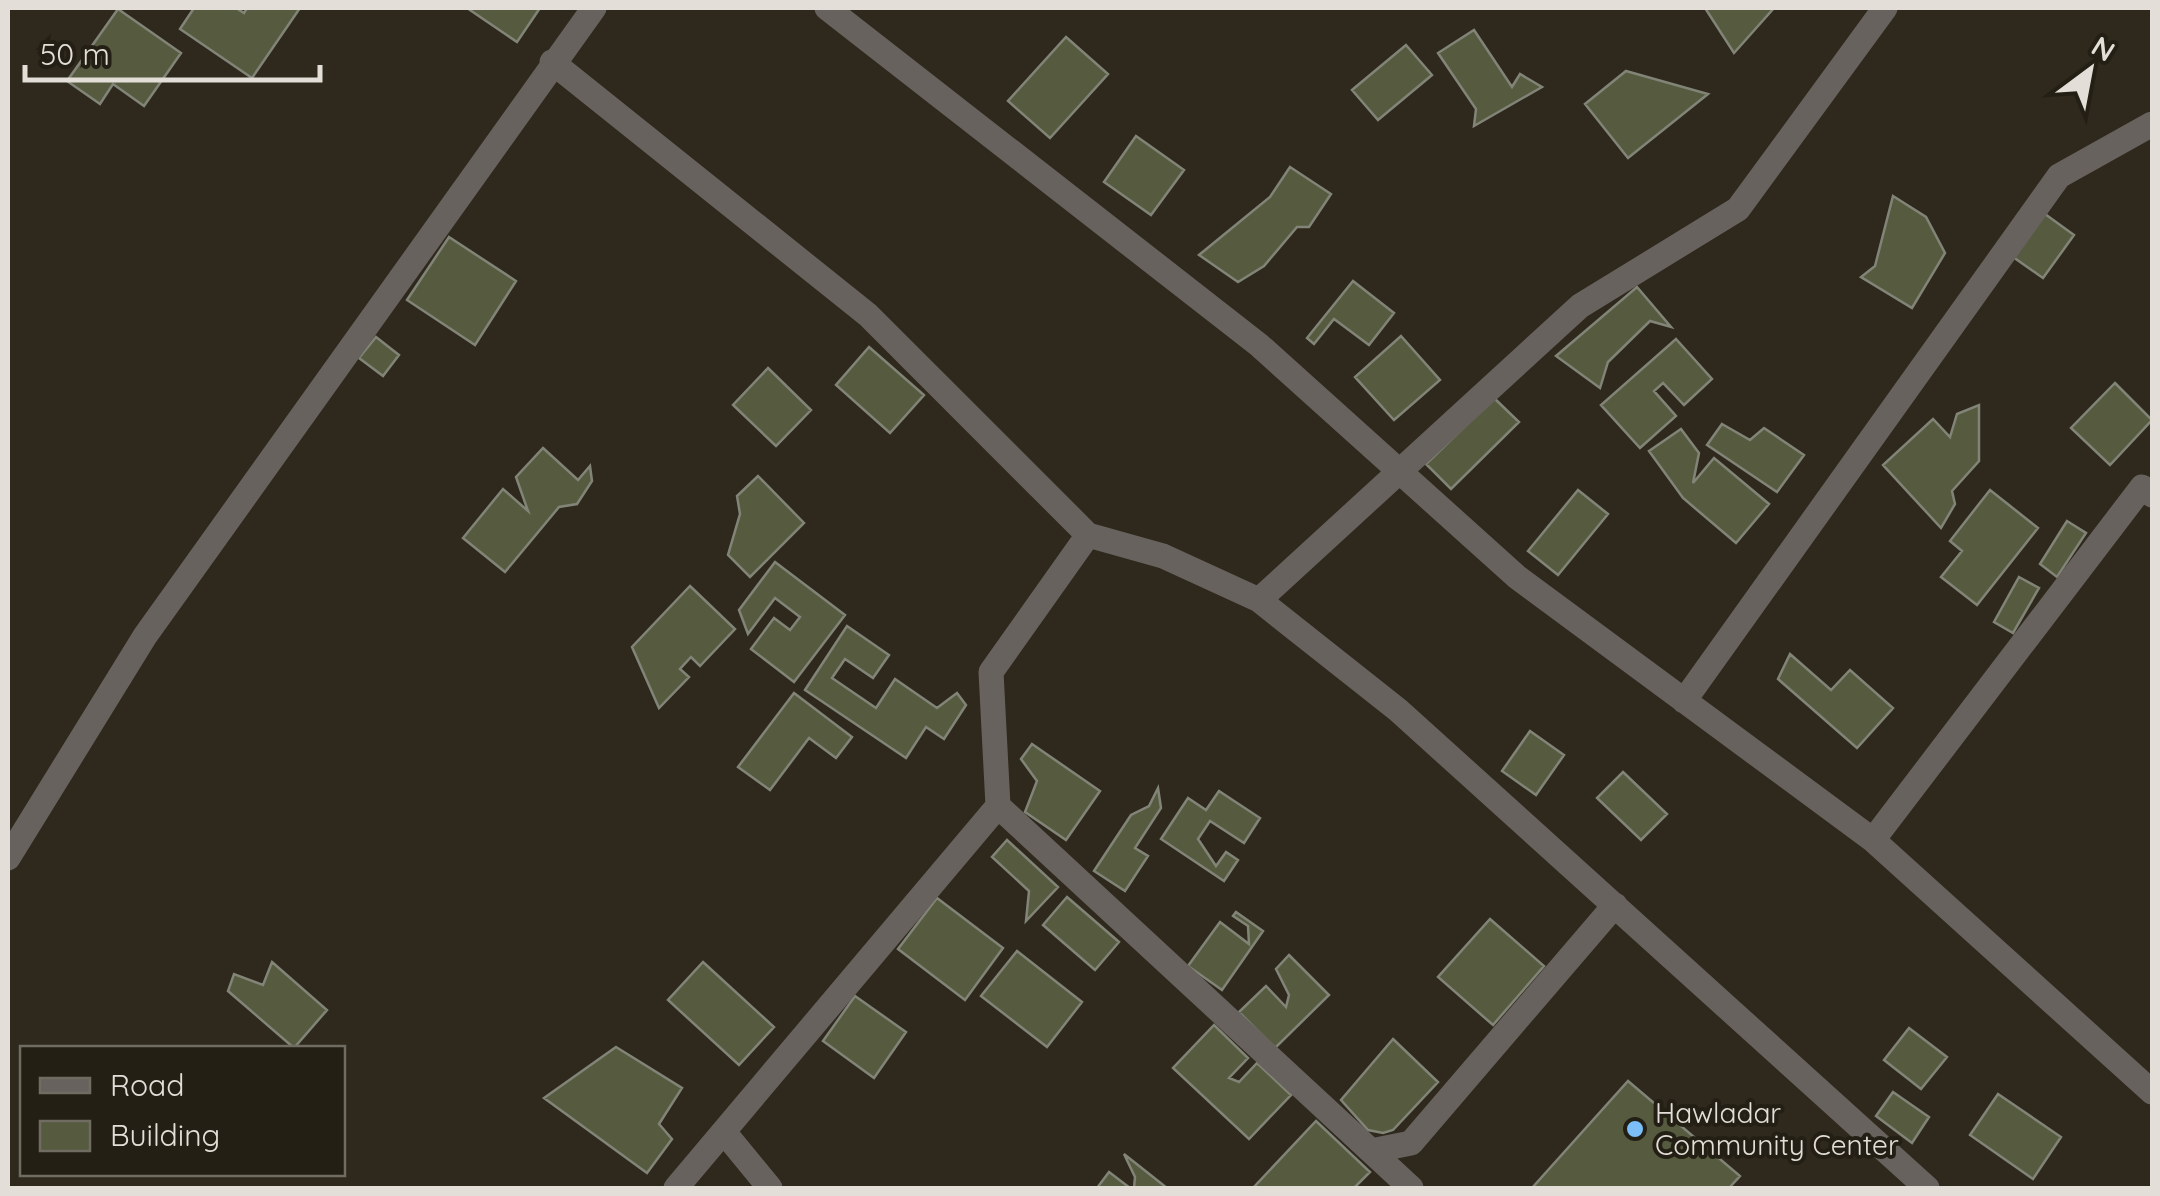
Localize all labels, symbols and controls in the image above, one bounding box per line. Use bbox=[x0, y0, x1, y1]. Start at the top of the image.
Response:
scale bar bbox=[25, 20, 320, 82]
north arrow bbox=[2040, 20, 2140, 120]
text: N bbox=[2086, 28, 2122, 69]
text: 50 m bbox=[40, 35, 110, 73]
legend bbox=[20, 1046, 345, 1176]
text: Road bbox=[110, 1066, 184, 1104]
place label: Hawladar Community Center bbox=[1655, 1095, 1899, 1162]
text: Building bbox=[110, 1116, 220, 1154]
marker: Hawladar Community Center bbox=[1624, 1118, 1646, 1140]

